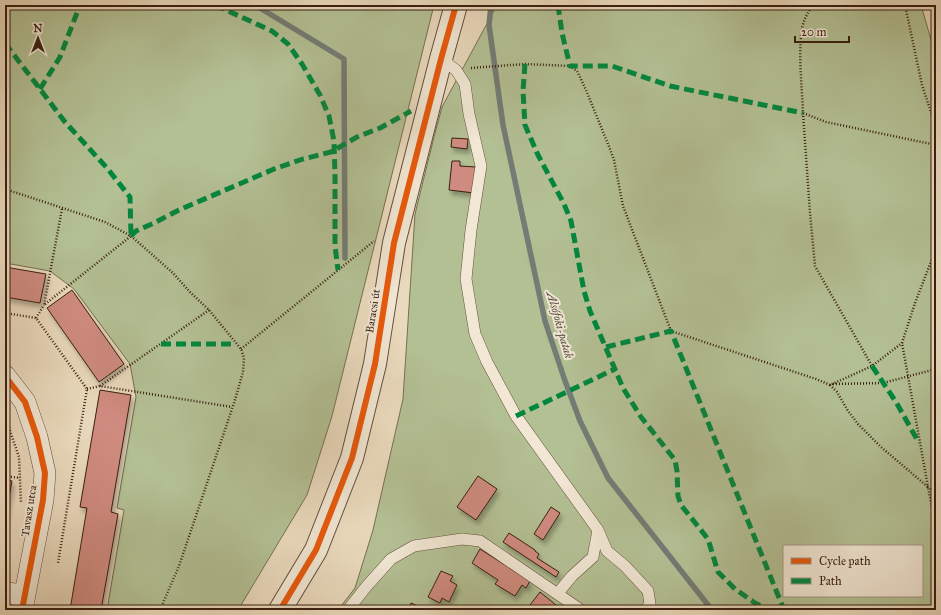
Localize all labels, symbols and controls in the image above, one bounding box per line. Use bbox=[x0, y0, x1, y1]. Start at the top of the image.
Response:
north arrow bbox=[18, 18, 58, 58]
scale bar bbox=[795, 18, 849, 44]
text: N bbox=[33, 22, 43, 35]
text: 20 m bbox=[801, 25, 827, 39]
street label: Baracsi út bbox=[363, 288, 383, 334]
water label: Alsófoki-patak bbox=[542, 288, 576, 361]
street label: Tavasz utca bbox=[19, 484, 40, 538]
legend bbox=[783, 545, 923, 597]
text: Cycle path bbox=[819, 554, 871, 568]
text: Path bbox=[819, 574, 842, 588]

